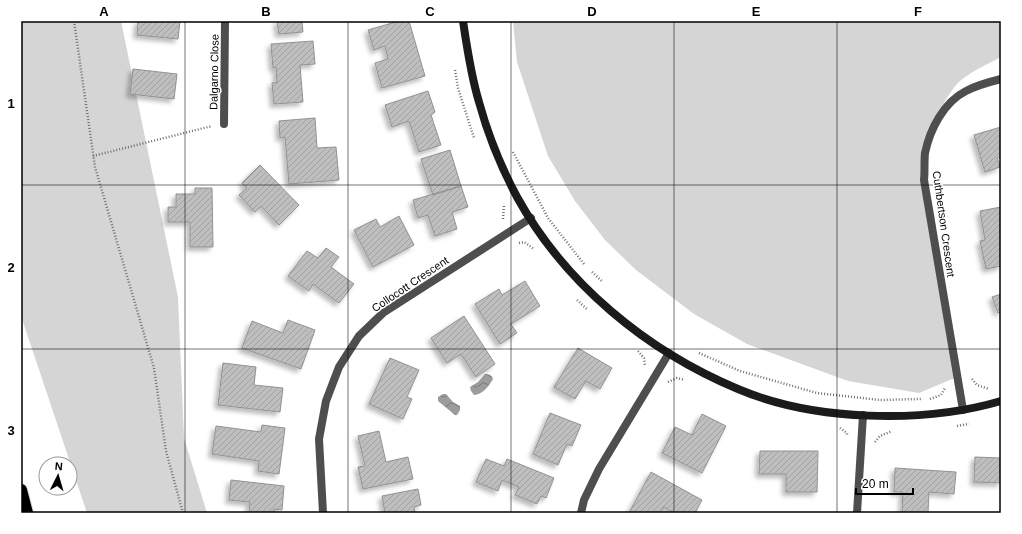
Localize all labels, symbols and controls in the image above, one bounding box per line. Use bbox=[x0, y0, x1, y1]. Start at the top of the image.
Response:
text: A bbox=[99, 4, 109, 19]
text: B bbox=[261, 4, 271, 19]
text: C bbox=[425, 4, 435, 19]
text: D bbox=[587, 4, 597, 19]
text: E bbox=[752, 4, 761, 19]
text: F bbox=[914, 4, 922, 19]
street label: Dalgarno Close bbox=[207, 34, 221, 110]
text: 1 bbox=[7, 96, 15, 111]
street label: Cuthbertson Crescent bbox=[931, 170, 957, 278]
street label: Collocott Crescent bbox=[369, 254, 451, 314]
text: 2 bbox=[7, 260, 15, 275]
text: 3 bbox=[7, 423, 15, 438]
north arrow bbox=[38, 456, 78, 496]
text: N bbox=[54, 460, 63, 472]
scale bar bbox=[856, 470, 913, 496]
text: 20 m bbox=[862, 477, 889, 491]

